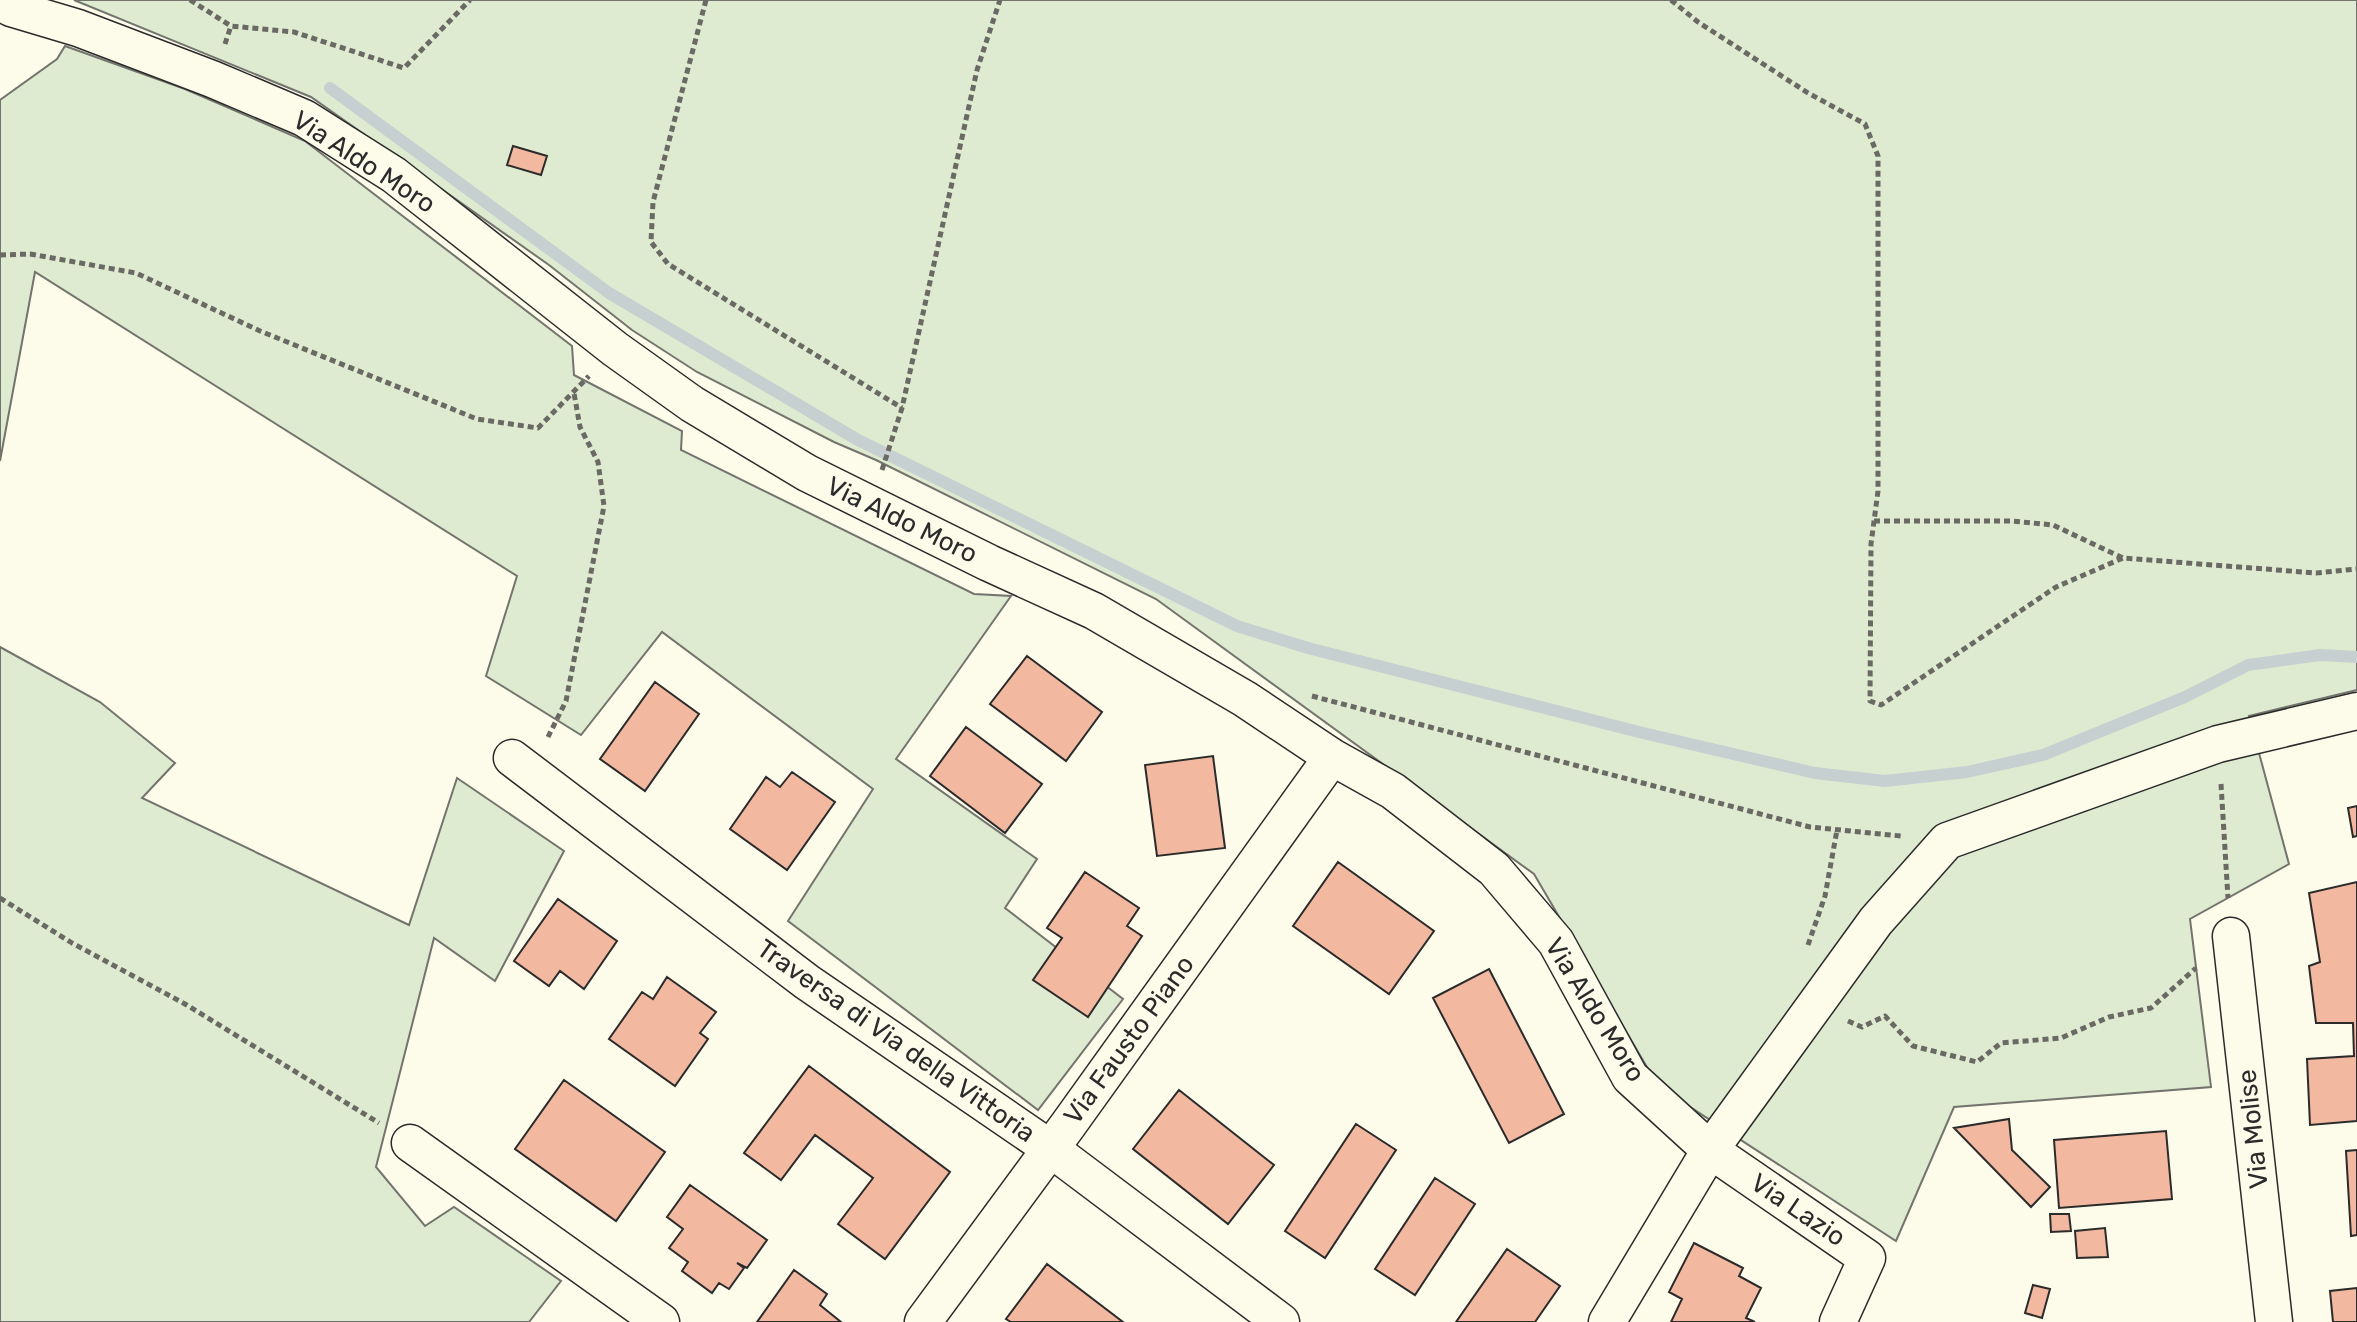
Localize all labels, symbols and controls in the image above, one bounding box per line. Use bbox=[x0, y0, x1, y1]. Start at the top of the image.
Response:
street label: Via Aldo Moro bbox=[287, 104, 441, 220]
street label: Via Aldo Moro bbox=[822, 470, 982, 570]
street label: Via Aldo Moro bbox=[1538, 932, 1652, 1088]
street label: Traversa di Via della Vittoria bbox=[751, 933, 1041, 1149]
street label: Via Fausto Piano bbox=[1057, 950, 1201, 1130]
street label: Via Molise bbox=[2231, 1068, 2275, 1190]
street label: Via Lazio bbox=[1745, 1167, 1851, 1253]

